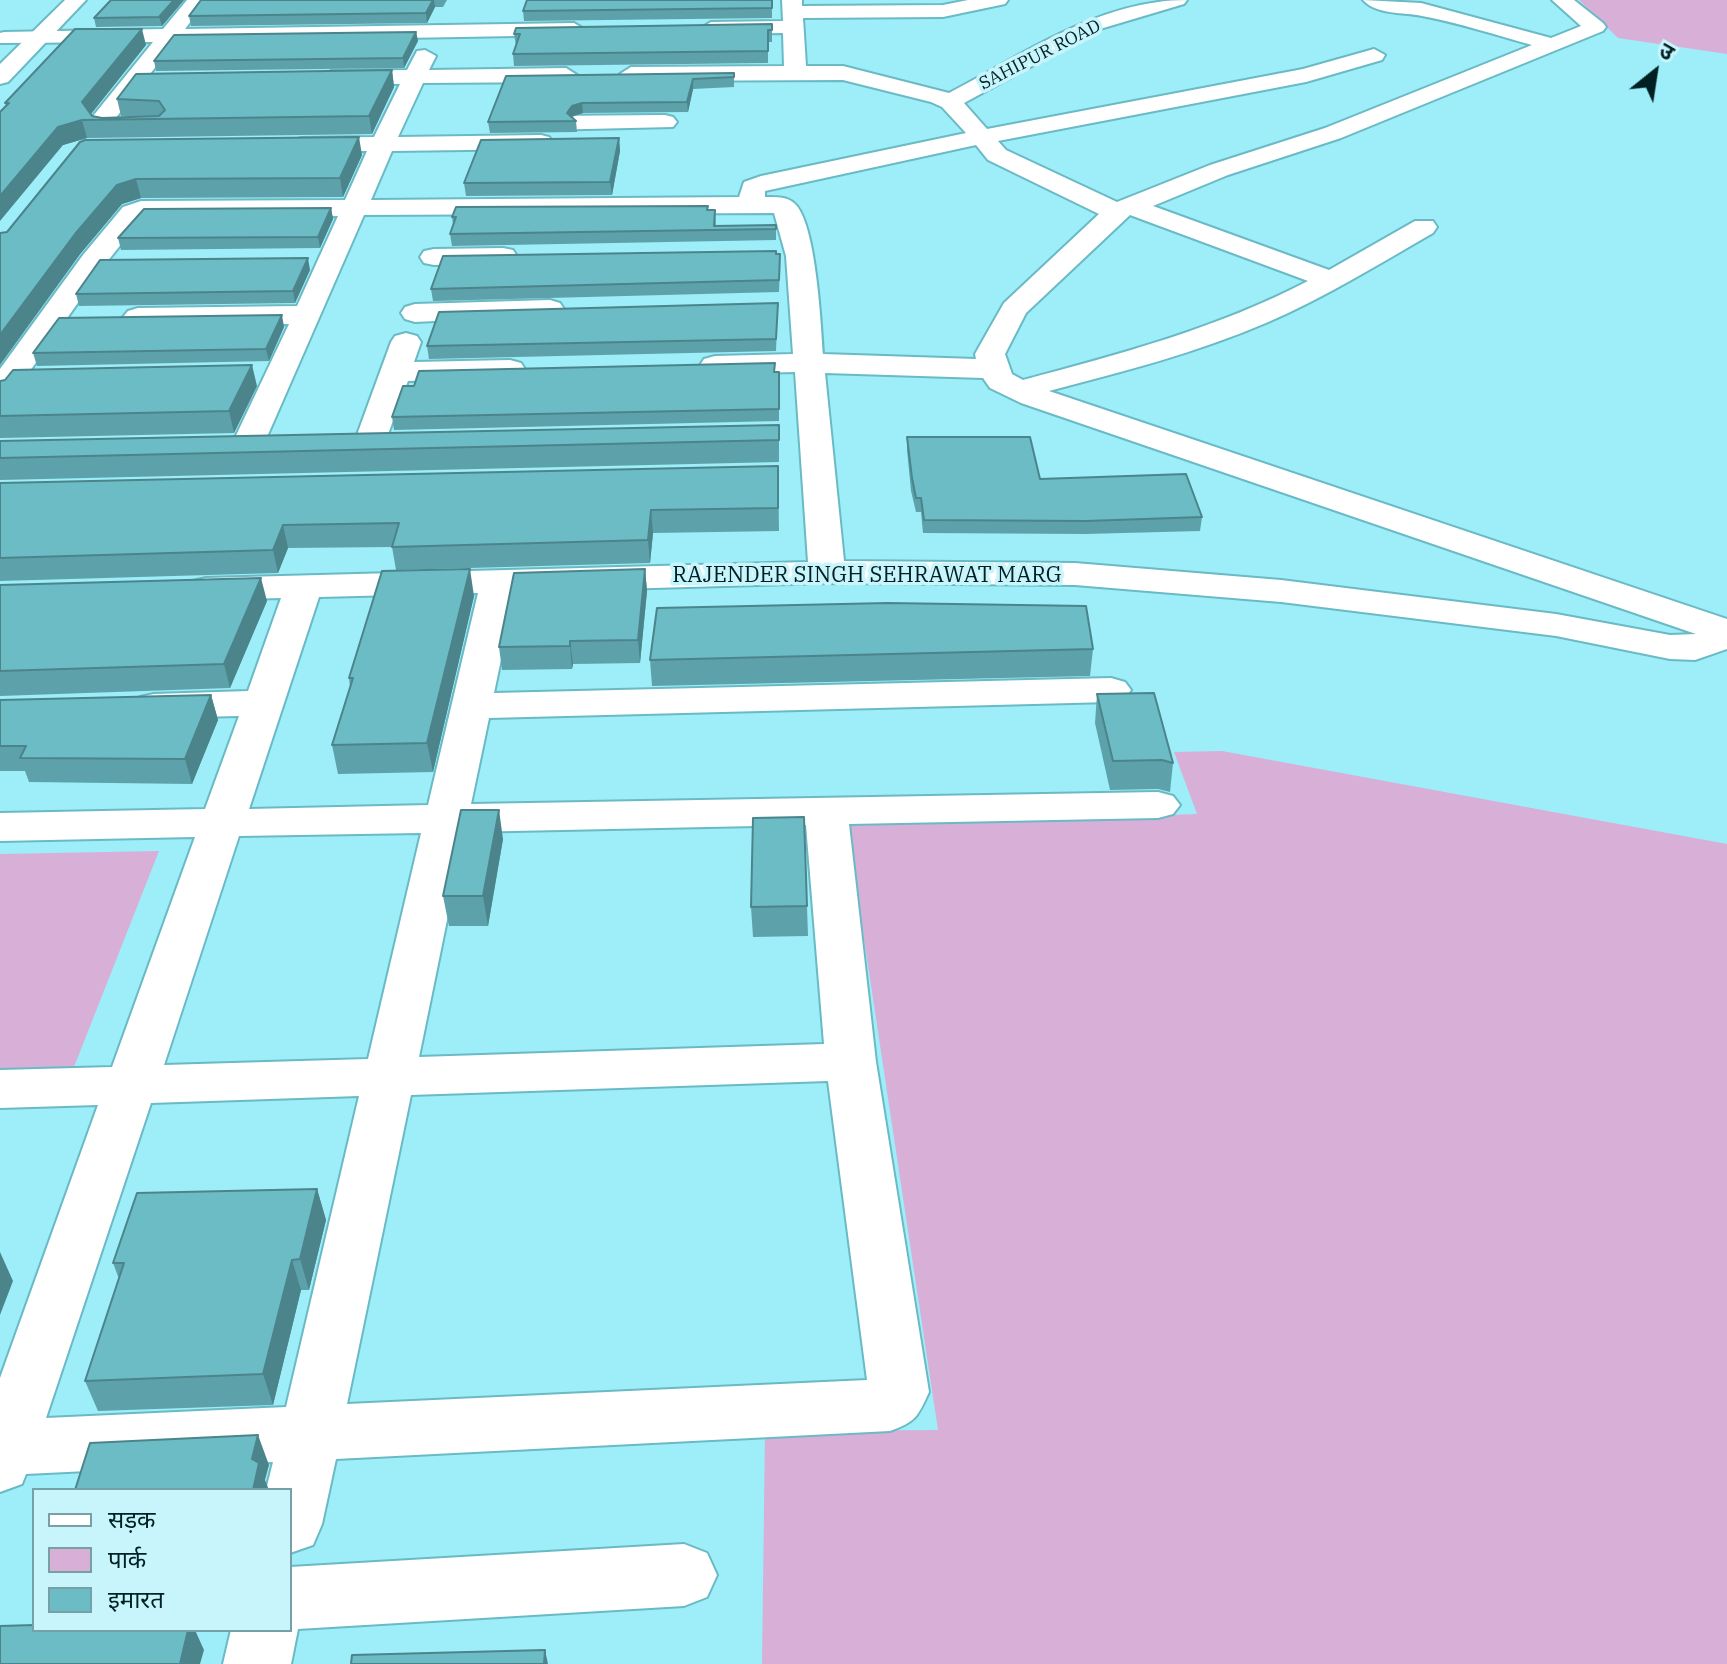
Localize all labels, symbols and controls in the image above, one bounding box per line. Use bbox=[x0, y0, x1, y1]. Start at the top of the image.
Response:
street label: SAHIPUR ROAD bbox=[976, 15, 1104, 95]
north arrow bbox=[1615, 32, 1695, 112]
text: उ bbox=[1654, 35, 1680, 67]
street label: RAJENDER SINGH SEHRAWAT MARG bbox=[672, 563, 1062, 589]
legend bbox=[32, 1488, 292, 1632]
text: सड़क bbox=[108, 1503, 156, 1535]
text: पार्क bbox=[108, 1543, 146, 1575]
text: इमारत bbox=[108, 1583, 164, 1615]

